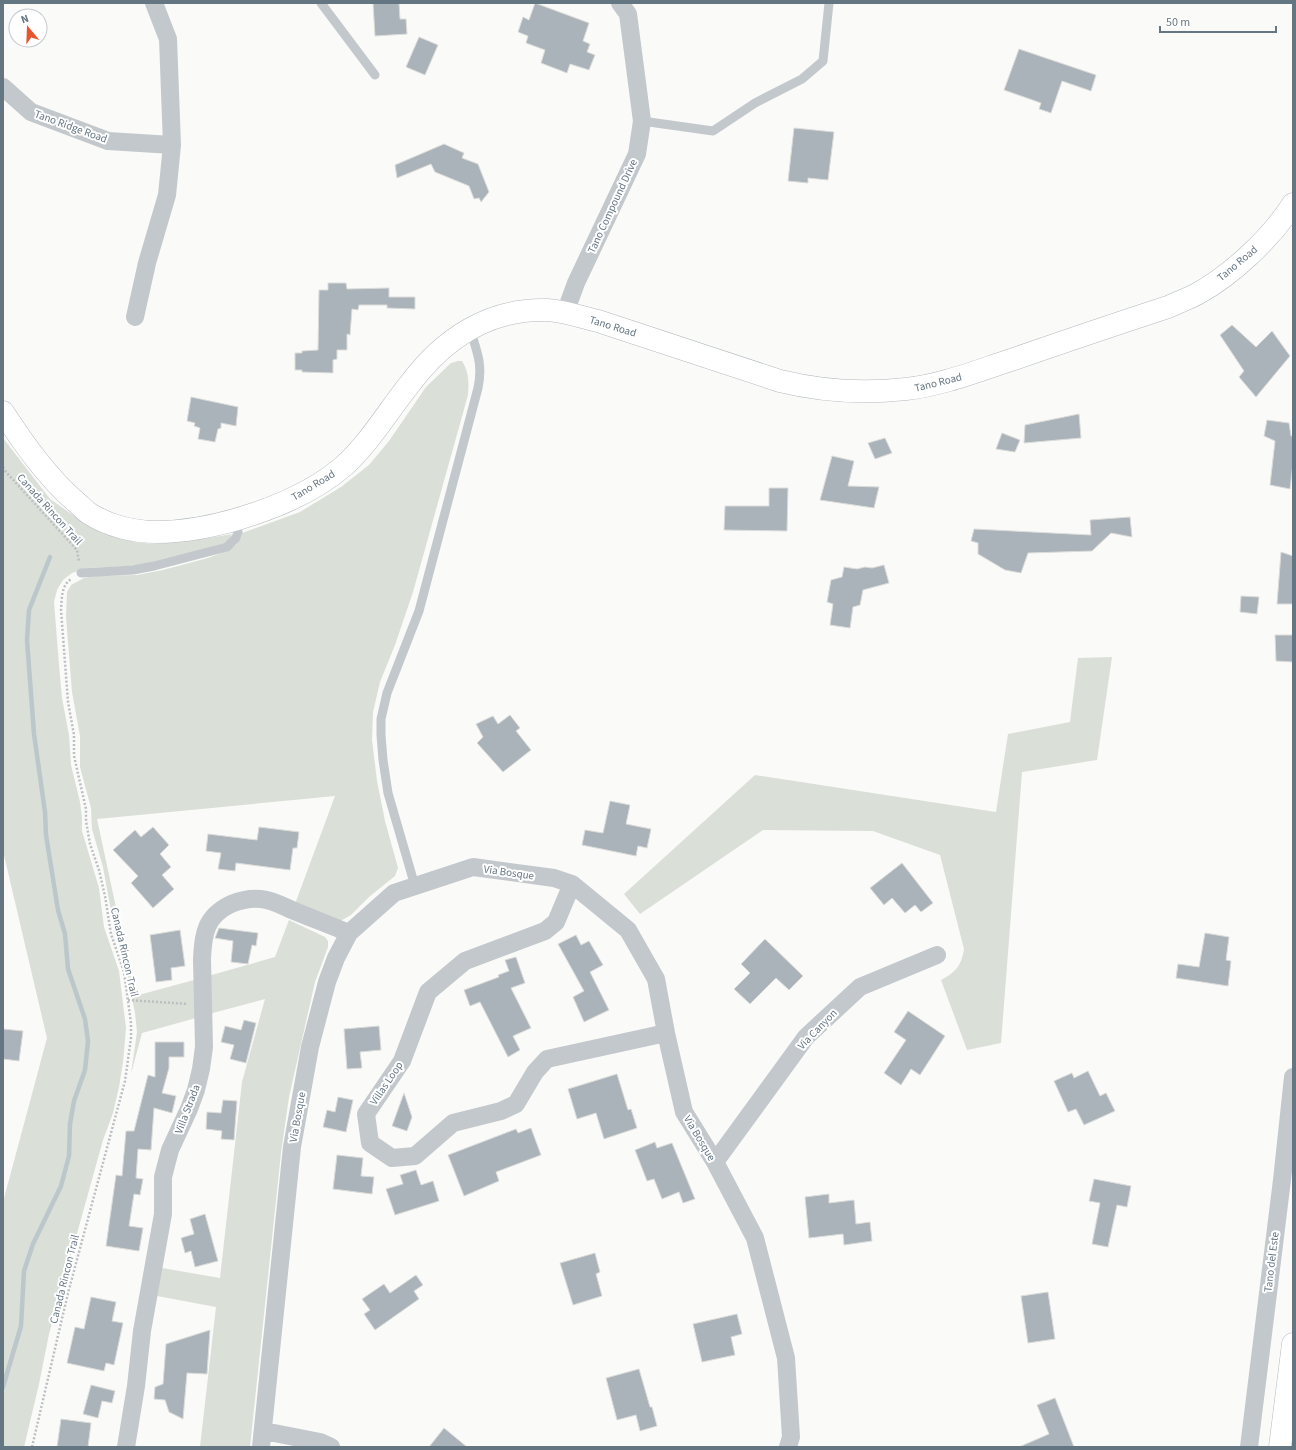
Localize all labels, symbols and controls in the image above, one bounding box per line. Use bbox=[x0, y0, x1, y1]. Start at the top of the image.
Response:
north arrow bbox=[8, 8, 48, 48]
scale bar bbox=[1160, 8, 1276, 34]
text: N bbox=[19, 11, 31, 27]
text: 50 m bbox=[1166, 14, 1190, 31]
street label: Tano Ridge Road bbox=[32, 106, 109, 147]
street label: Tano Compound Drive bbox=[584, 156, 641, 256]
street label: Tano Road bbox=[1214, 242, 1261, 285]
street label: Tano Road bbox=[588, 312, 638, 341]
street label: Tano Road bbox=[913, 369, 963, 396]
street label: Tano Road bbox=[289, 467, 338, 504]
street label: Canada Rincon Trail bbox=[14, 470, 86, 548]
street label: Via Bosque bbox=[483, 862, 536, 884]
street label: Canada Rincon Trail bbox=[107, 906, 142, 998]
street label: Via Canyon bbox=[794, 1006, 840, 1053]
street label: Villas Loop bbox=[366, 1059, 406, 1108]
street label: Villa Strada bbox=[171, 1082, 204, 1136]
street label: Via Bosque bbox=[286, 1090, 309, 1143]
street label: Via Bosque bbox=[680, 1113, 719, 1164]
street label: Tano del Este bbox=[1260, 1231, 1283, 1293]
street label: Canada Rincon Trail bbox=[46, 1233, 83, 1325]

